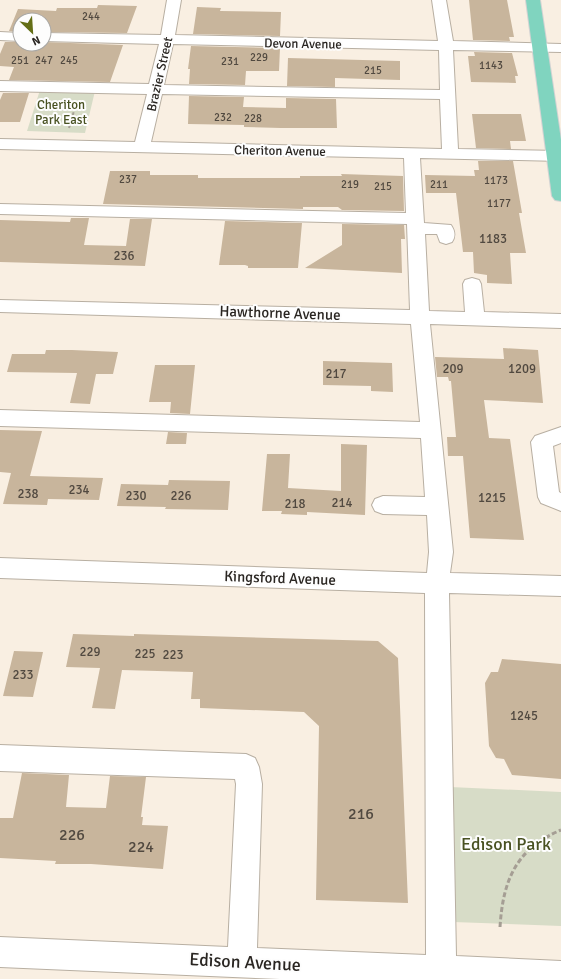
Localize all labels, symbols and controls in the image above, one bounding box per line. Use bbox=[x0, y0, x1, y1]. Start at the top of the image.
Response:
house number: 244 bbox=[82, 10, 100, 23]
north arrow bbox=[12, 12, 52, 52]
text: N bbox=[30, 33, 42, 48]
street label: Brazier Street bbox=[144, 35, 176, 113]
street label: Devon Avenue bbox=[264, 35, 342, 53]
house number: 229 bbox=[250, 51, 268, 64]
house number: 251 bbox=[11, 54, 29, 67]
house number: 247 bbox=[35, 54, 53, 67]
house number: 245 bbox=[60, 54, 78, 67]
house number: 231 bbox=[221, 55, 239, 68]
house number: 1143 bbox=[479, 59, 503, 72]
house number: 215 bbox=[364, 64, 382, 77]
park label: Cheriton Park East bbox=[35, 97, 87, 128]
house number: 232 bbox=[214, 111, 232, 124]
house number: 228 bbox=[244, 112, 262, 125]
street label: Cheriton Avenue bbox=[234, 142, 326, 160]
house number: 237 bbox=[119, 173, 137, 186]
house number: 1173 bbox=[484, 174, 508, 187]
house number: 219 bbox=[341, 178, 359, 191]
house number: 211 bbox=[430, 178, 448, 191]
house number: 215 bbox=[374, 180, 392, 193]
house number: 1177 bbox=[487, 197, 511, 210]
house number: 1183 bbox=[479, 231, 507, 247]
house number: 236 bbox=[113, 248, 135, 264]
street label: Hawthorne Avenue bbox=[219, 302, 341, 324]
house number: 209 bbox=[442, 361, 464, 377]
house number: 1209 bbox=[508, 361, 536, 377]
house number: 217 bbox=[325, 366, 347, 382]
house number: 234 bbox=[68, 482, 90, 498]
house number: 238 bbox=[17, 486, 39, 502]
house number: 230 bbox=[125, 488, 147, 504]
house number: 226 bbox=[170, 488, 192, 504]
house number: 1215 bbox=[478, 490, 506, 506]
house number: 214 bbox=[331, 495, 353, 511]
house number: 218 bbox=[284, 496, 306, 512]
street label: Kingsford Avenue bbox=[224, 567, 336, 589]
house number: 229 bbox=[79, 644, 101, 660]
house number: 225 bbox=[134, 646, 156, 662]
house number: 223 bbox=[162, 647, 184, 663]
house number: 233 bbox=[12, 667, 34, 683]
house number: 1245 bbox=[510, 708, 538, 724]
house number: 216 bbox=[348, 804, 374, 824]
house number: 226 bbox=[59, 825, 85, 845]
park label: Edison Park bbox=[461, 833, 551, 855]
house number: 224 bbox=[128, 837, 154, 857]
street label: Edison Avenue bbox=[189, 948, 301, 976]

